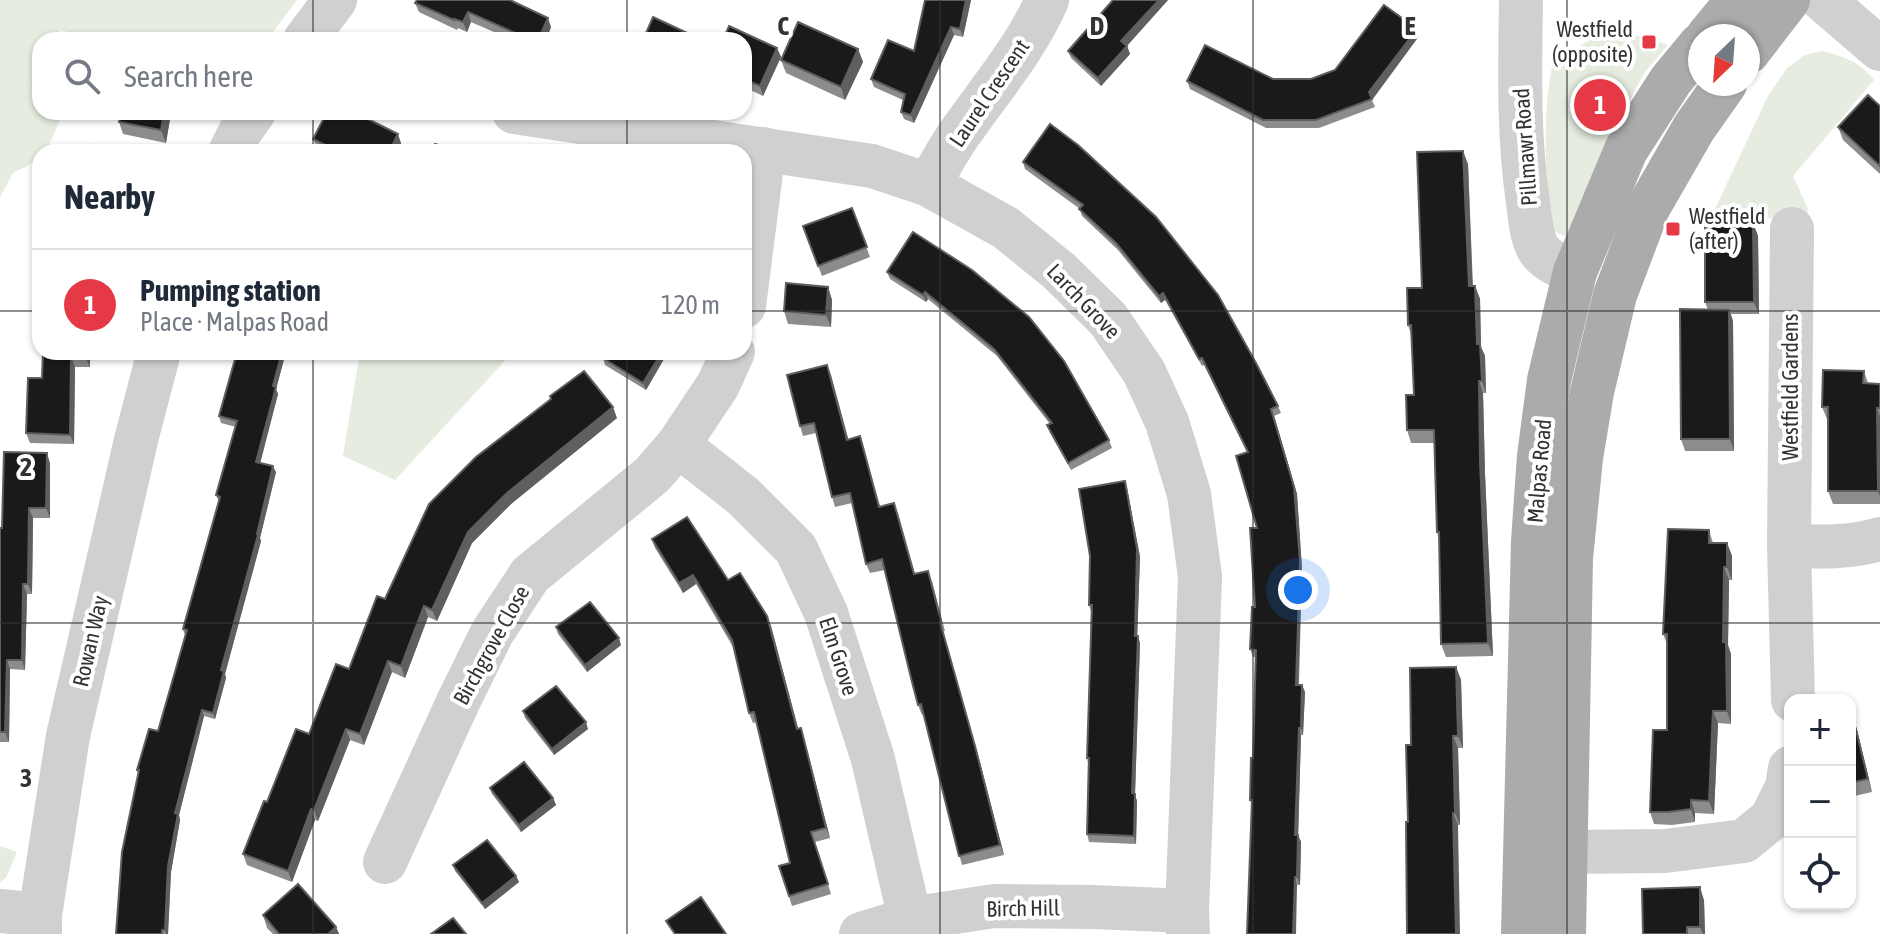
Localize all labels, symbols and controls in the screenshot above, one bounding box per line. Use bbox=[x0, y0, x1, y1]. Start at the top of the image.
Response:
text: C bbox=[777, 11, 789, 41]
text: D bbox=[1090, 11, 1104, 41]
text: E bbox=[1404, 11, 1416, 41]
place label: Westfield (opposite) bbox=[1552, 16, 1633, 67]
north arrow bbox=[1688, 24, 1760, 96]
search box bbox=[32, 32, 752, 120]
marker: Westfield (opposite) bbox=[1640, 33, 1658, 51]
street label: Laurel Crescent bbox=[944, 34, 1034, 152]
icon: search bbox=[60, 54, 104, 98]
text: Search here bbox=[124, 59, 253, 93]
pin: 1 bbox=[1574, 75, 1626, 135]
street label: Pillmawr Road bbox=[1508, 87, 1542, 207]
text: Nearby bbox=[64, 177, 155, 216]
place label: Westfield (after) bbox=[1689, 203, 1766, 254]
marker: Westfield (after) bbox=[1664, 220, 1682, 238]
street label: Larch Grove bbox=[1042, 258, 1126, 344]
text: Pumping station bbox=[140, 273, 321, 307]
text: 1 bbox=[84, 290, 96, 320]
text: 120 m bbox=[661, 290, 720, 320]
text: Place · Malpas Road bbox=[140, 307, 329, 337]
street label: Westfield Gardens bbox=[1777, 313, 1803, 460]
street label: Malpas Road bbox=[1522, 418, 1556, 524]
text: 2 bbox=[20, 452, 32, 482]
your location bbox=[1278, 570, 1318, 610]
street label: Birchgrove Close bbox=[448, 581, 534, 709]
street label: Rowan Way bbox=[67, 593, 113, 689]
street label: Elm Grove bbox=[814, 613, 864, 699]
map controls bbox=[1784, 694, 1856, 910]
button: + bbox=[1784, 694, 1856, 766]
text: 3 bbox=[20, 763, 32, 793]
button: − bbox=[1784, 766, 1856, 838]
button: locate bbox=[1784, 838, 1856, 910]
street label: Birch Hill bbox=[986, 894, 1060, 922]

